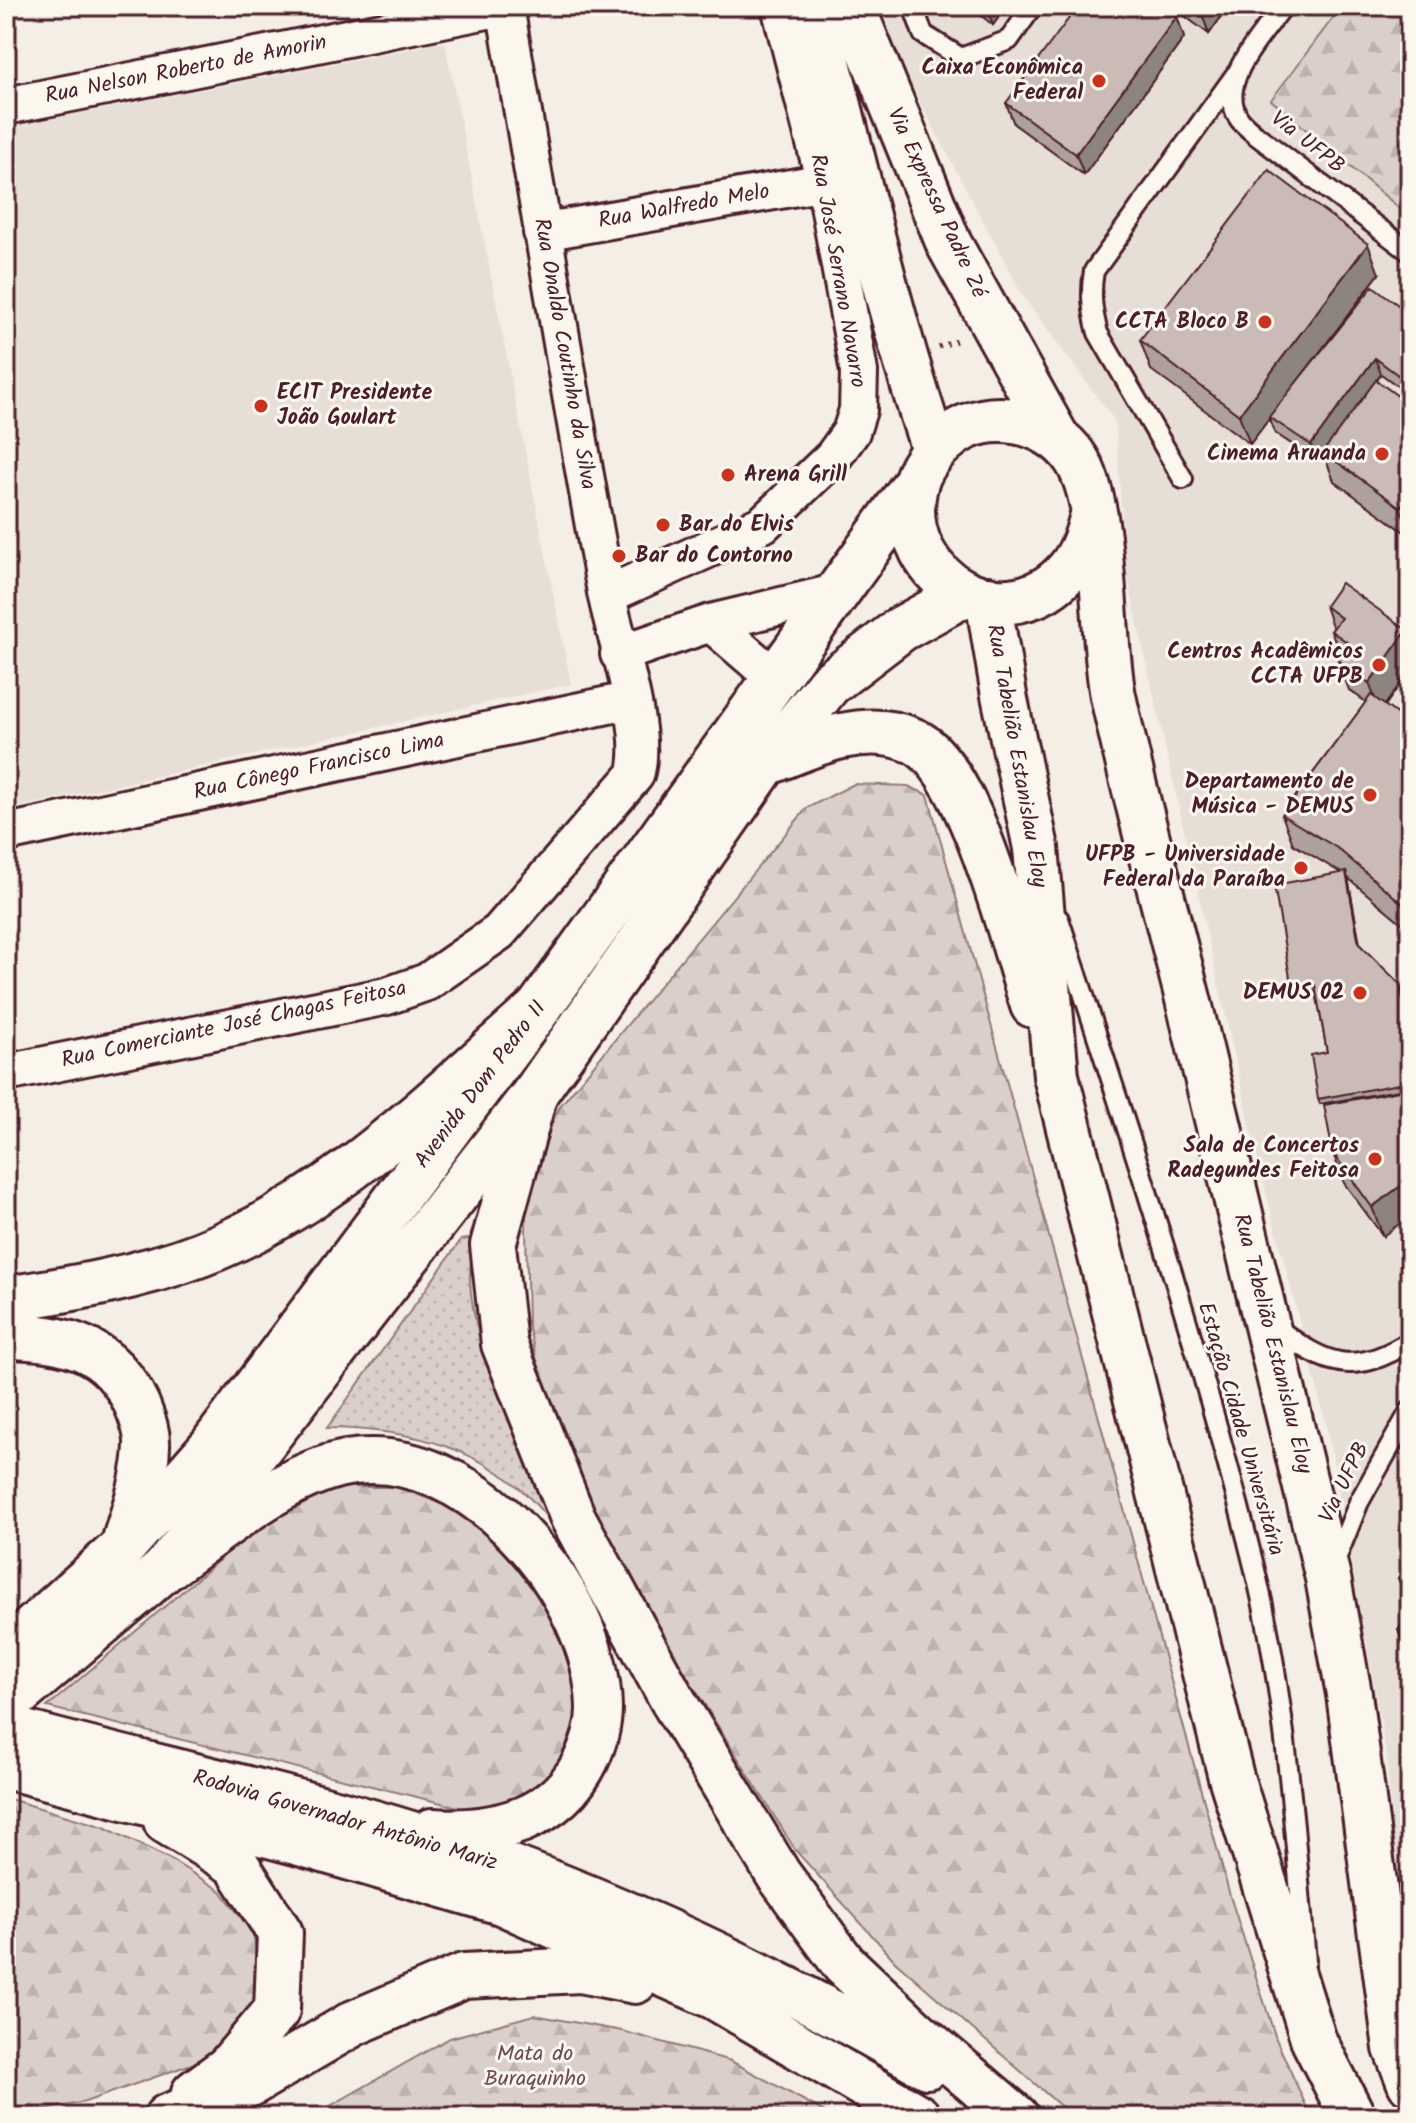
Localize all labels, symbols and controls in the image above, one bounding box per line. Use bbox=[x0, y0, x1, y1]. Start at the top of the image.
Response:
street label: Rua Nelson Roberto de Amorin bbox=[42, 26, 330, 114]
place label: Caixa Econômica Federal bbox=[922, 51, 1083, 111]
marker: Caixa Econômica Federal bbox=[1090, 72, 1108, 90]
street label: Via Expressa Padre Zé bbox=[877, 102, 996, 305]
street label: Via UFPB bbox=[1262, 103, 1352, 183]
street label: Rua José Serrano Navarro bbox=[799, 151, 875, 391]
street label: Rua Walfredo Melo bbox=[596, 175, 772, 239]
street label: Rua Onaldo Coutinho da Silva bbox=[523, 216, 605, 492]
place label: CCTA Bloco B bbox=[1115, 305, 1249, 340]
marker: CCTA Bloco B bbox=[1256, 313, 1274, 331]
place label: ECIT Presidente João Goulart bbox=[277, 376, 432, 436]
marker: ECIT Presidente João Goulart bbox=[252, 397, 270, 415]
place label: Cinema Aruanda bbox=[1207, 437, 1366, 472]
marker: Cinema Aruanda bbox=[1373, 445, 1391, 463]
place label: Arena Grill bbox=[744, 458, 847, 493]
marker: Arena Grill bbox=[719, 466, 737, 484]
place label: Bar do Elvis bbox=[679, 508, 795, 543]
marker: Bar do Elvis bbox=[654, 516, 672, 534]
place label: Bar do Contorno bbox=[635, 539, 793, 574]
marker: Bar do Contorno bbox=[610, 547, 628, 565]
street label: Rua Tabelião Estanislau Eloy bbox=[976, 621, 1057, 891]
place label: Centros Acadêmicos CCTA UFPB bbox=[1167, 635, 1364, 695]
marker: Centros Acadêmicos CCTA UFPB bbox=[1370, 656, 1388, 674]
street label: Rua Cônego Francisco Lima bbox=[190, 723, 448, 811]
place label: Departamento de Música - DEMUS bbox=[1184, 765, 1355, 825]
marker: Departamento de Música - DEMUS bbox=[1361, 786, 1379, 804]
place label: UFPB - Universidade Federal da Paraíba bbox=[1085, 838, 1285, 898]
marker: UFPB - Universidade Federal da Paraíba bbox=[1292, 859, 1310, 877]
street label: Rua Comerciante José Chagas Feitosa bbox=[58, 971, 410, 1079]
place label: DEMUS 02 bbox=[1243, 976, 1344, 1011]
marker: DEMUS 02 bbox=[1351, 984, 1369, 1002]
street label: Avenida Dom Pedro II bbox=[406, 994, 556, 1176]
place label: Sala de Concertos Radegundes Feitosa bbox=[1167, 1129, 1360, 1189]
marker: Sala de Concertos Radegundes Feitosa bbox=[1366, 1150, 1384, 1168]
street label: Rua Tabelião Estanislau Eloy bbox=[1223, 1210, 1321, 1478]
street label: Estação Cidade Universitária bbox=[1187, 1298, 1293, 1560]
street label: Via UFPB bbox=[1310, 1436, 1380, 1530]
street label: Rodovia Governador Antônio Mariz bbox=[188, 1761, 502, 1881]
park label: Mata do Buraquinho bbox=[484, 2037, 586, 2097]

